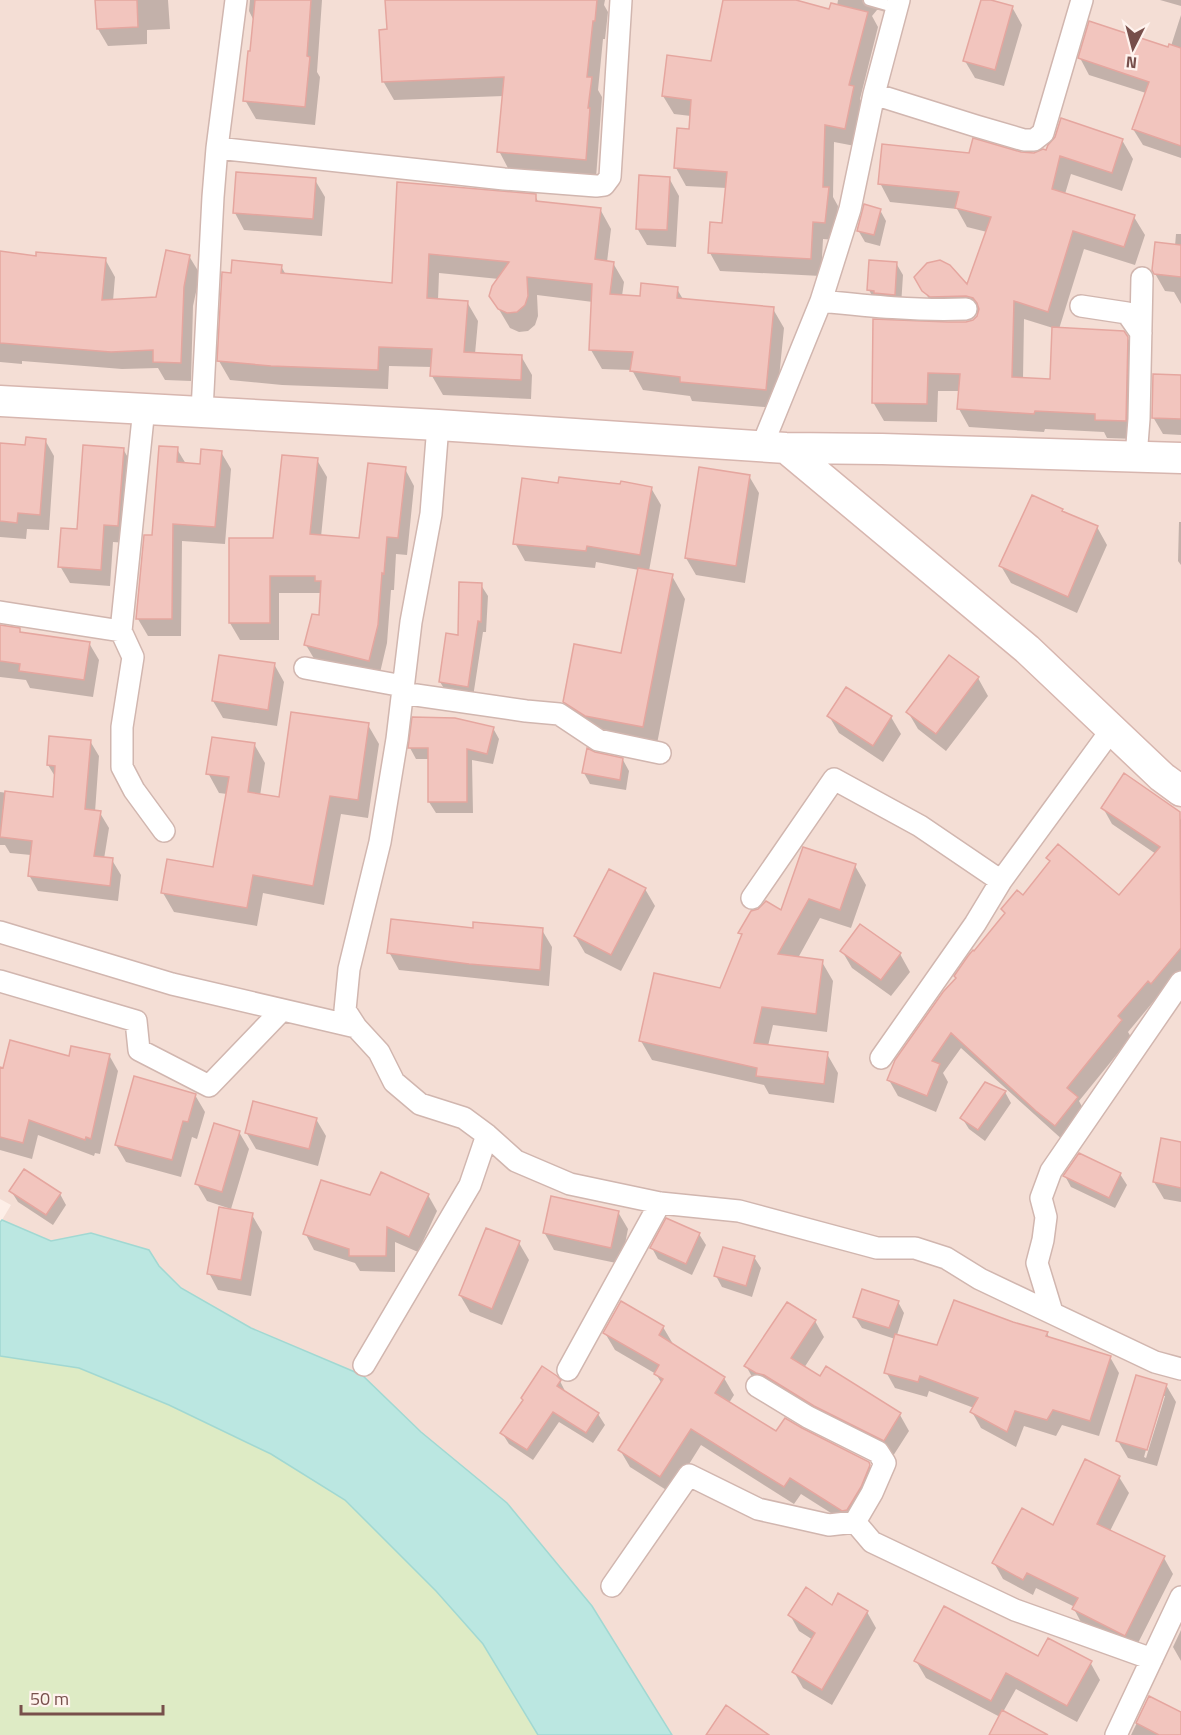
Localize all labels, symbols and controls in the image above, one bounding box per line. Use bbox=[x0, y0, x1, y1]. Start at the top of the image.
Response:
north arrow bbox=[1103, 18, 1163, 78]
text: N bbox=[1125, 50, 1138, 75]
scale bar bbox=[21, 1678, 164, 1716]
text: 50 m bbox=[30, 1685, 69, 1712]

